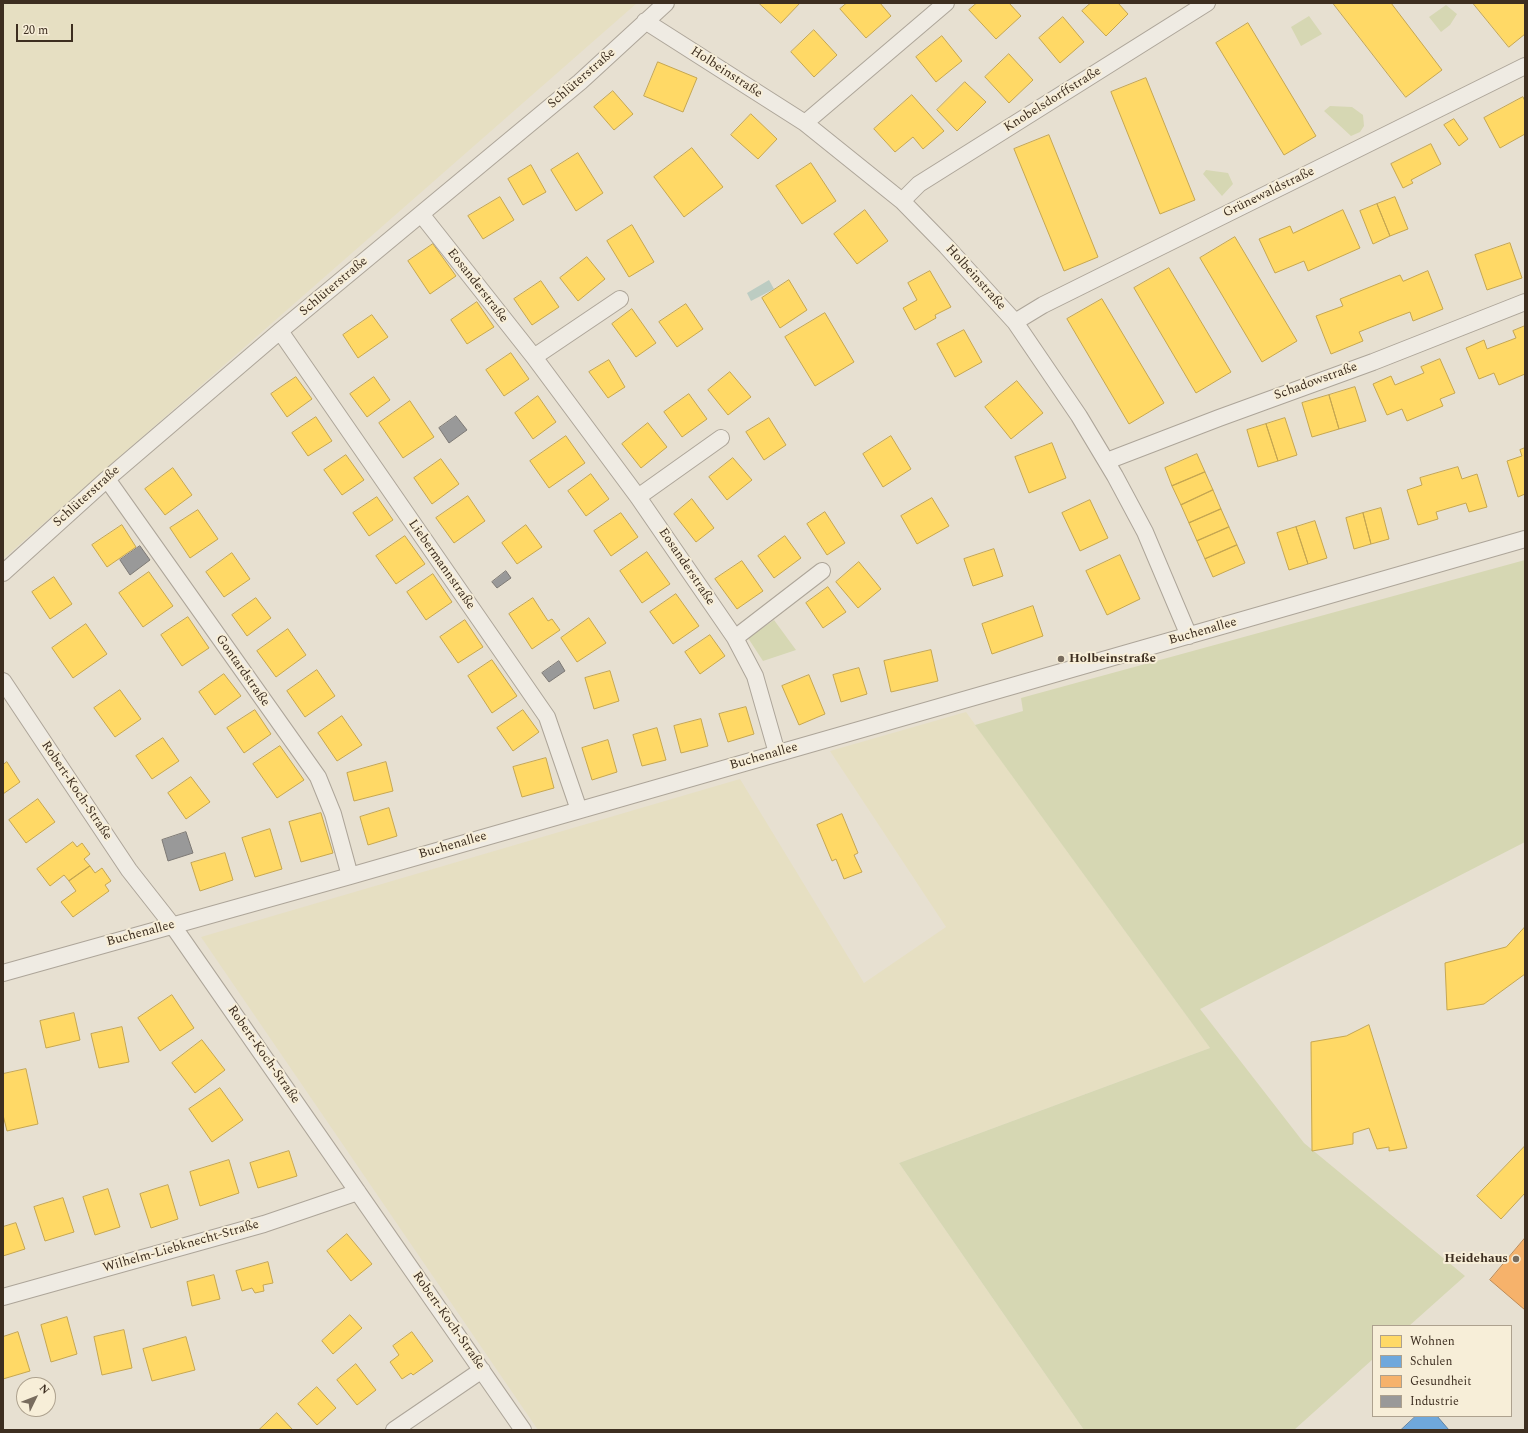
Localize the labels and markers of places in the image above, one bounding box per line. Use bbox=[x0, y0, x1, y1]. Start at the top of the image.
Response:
place label: Holbeinstraße bbox=[1069, 651, 1156, 667]
marker: Holbeinstraße bbox=[1056, 654, 1066, 664]
place label: Heidehaus bbox=[1444, 1251, 1508, 1267]
marker: Heidehaus bbox=[1511, 1254, 1521, 1264]

